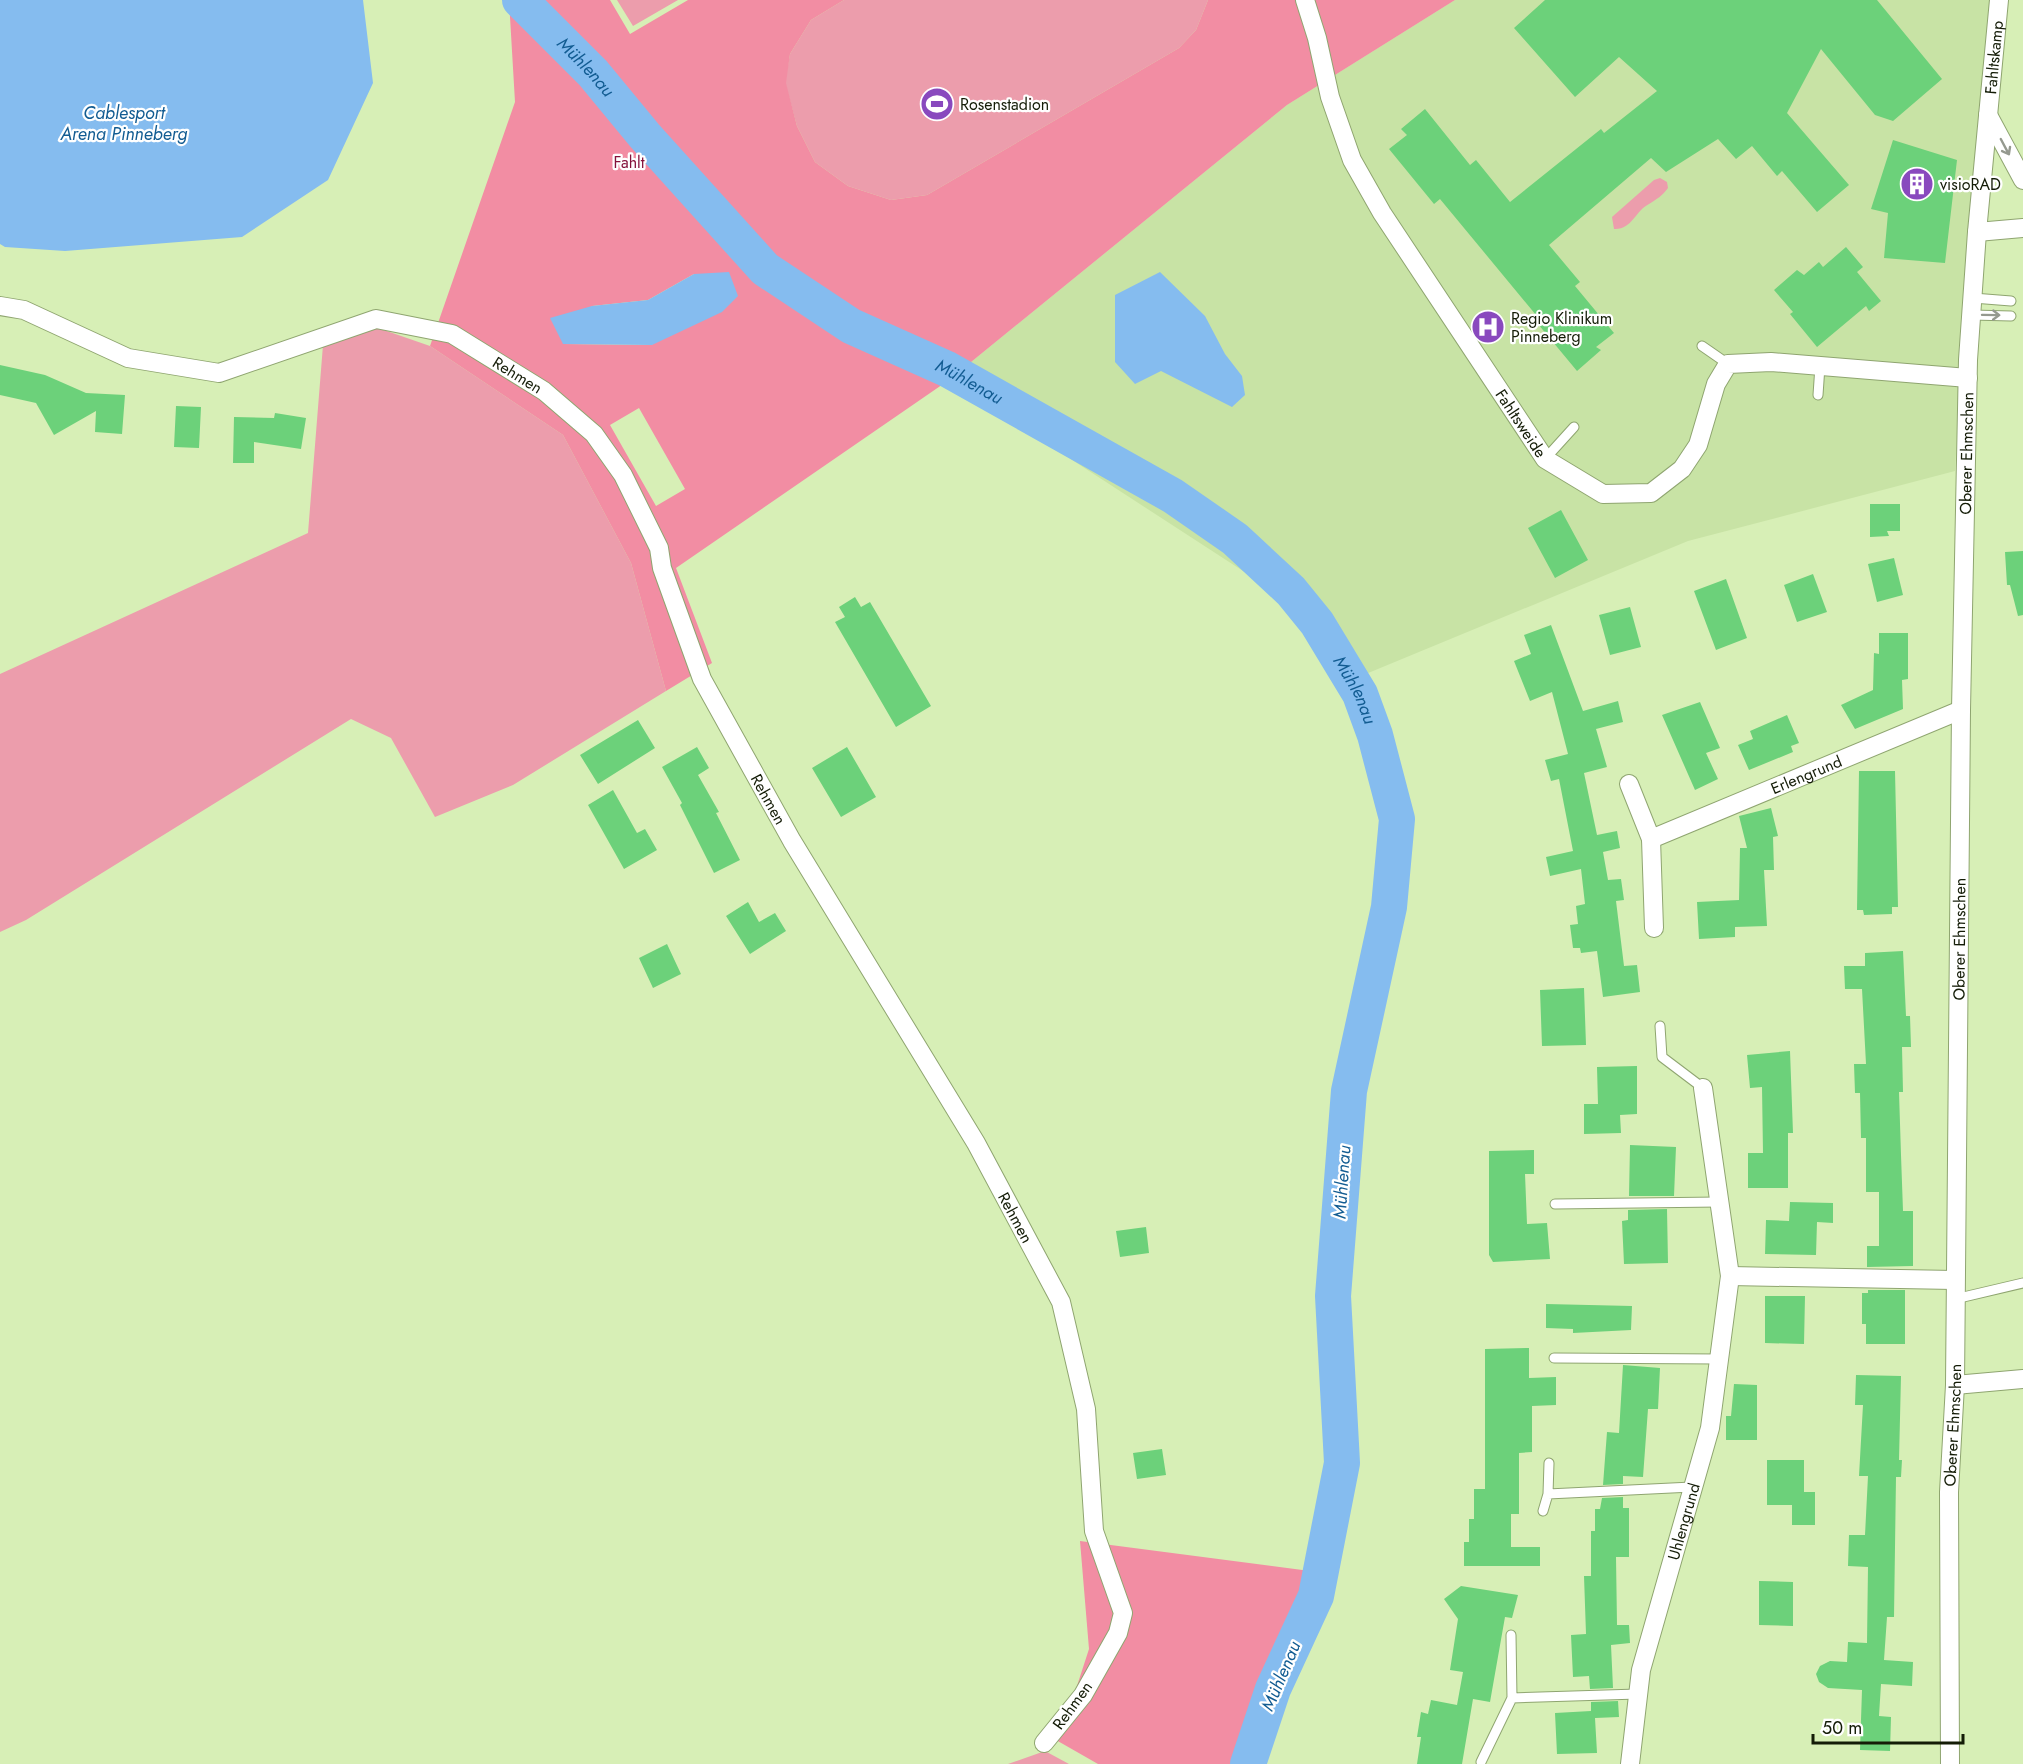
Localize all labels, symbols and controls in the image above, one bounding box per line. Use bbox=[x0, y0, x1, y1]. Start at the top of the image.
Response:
street label: Fahltskamp bbox=[1979, 20, 2009, 95]
water label: Mühlenau bbox=[551, 31, 621, 103]
sports icon: Rosenstadion bbox=[919, 86, 955, 122]
place label: Rosenstadion bbox=[960, 93, 1049, 116]
water label: Cablesport Arena Pinneberg bbox=[60, 100, 187, 147]
one-way arrow bbox=[1999, 138, 2011, 155]
park label: Fahlt bbox=[613, 151, 645, 174]
building icon: visioRAD bbox=[1899, 166, 1935, 202]
place label: visioRAD bbox=[1940, 173, 2001, 196]
place label: Regio Klinikum Pinneberg bbox=[1511, 307, 1612, 348]
hospital icon: Regio Klinikum Pinneberg bbox=[1470, 309, 1506, 345]
one-way arrow bbox=[1981, 309, 2001, 321]
street label: Rehmen bbox=[488, 351, 547, 399]
water label: Mühlenau bbox=[931, 353, 1008, 411]
street label: Fahltsweide bbox=[1490, 385, 1552, 462]
street label: Oberer Ehmschen bbox=[1954, 392, 1979, 515]
water label: Mühlenau bbox=[1327, 651, 1383, 728]
street label: Erlengrund bbox=[1767, 750, 1845, 800]
street label: Rehmen bbox=[745, 770, 792, 829]
street label: Oberer Ehmschen bbox=[1947, 878, 1972, 1001]
water label: Mühlenau bbox=[1326, 1144, 1358, 1220]
street label: Rehmen bbox=[992, 1188, 1038, 1247]
street label: Oberer Ehmschen bbox=[1938, 1364, 1967, 1487]
street label: Uhlengrund bbox=[1662, 1480, 1706, 1563]
water label: Mühlenau bbox=[1255, 1637, 1307, 1715]
street label: Rehmen bbox=[1047, 1676, 1098, 1734]
scale bar bbox=[1813, 1707, 1963, 1745]
text: 50 m bbox=[1822, 1715, 1862, 1741]

